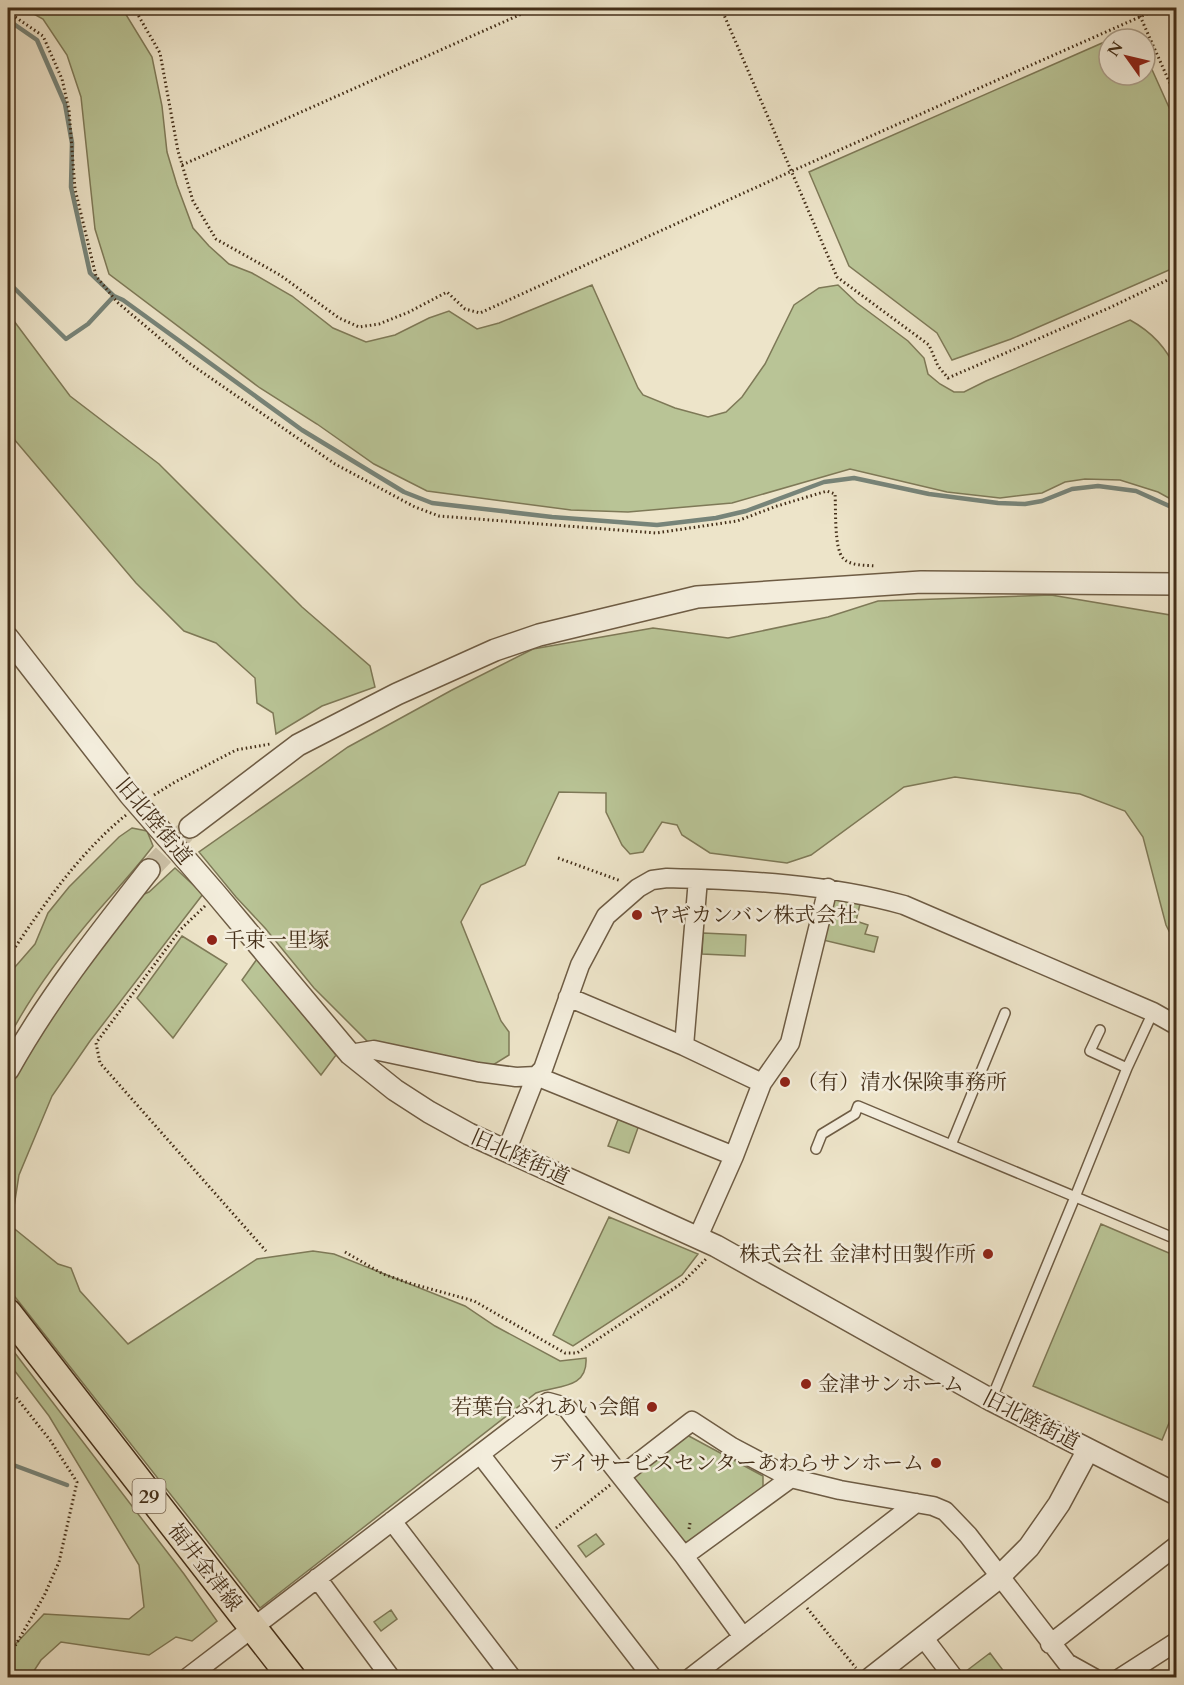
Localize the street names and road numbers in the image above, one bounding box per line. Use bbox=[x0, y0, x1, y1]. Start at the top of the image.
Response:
street label: 旧北陸街道 bbox=[109, 772, 198, 871]
street label: 旧北陸街道 bbox=[466, 1123, 574, 1192]
street label: 旧北陸街道 bbox=[977, 1384, 1084, 1457]
road number: 29 bbox=[132, 1479, 166, 1513]
street label: 福井金津線 bbox=[161, 1517, 248, 1618]

